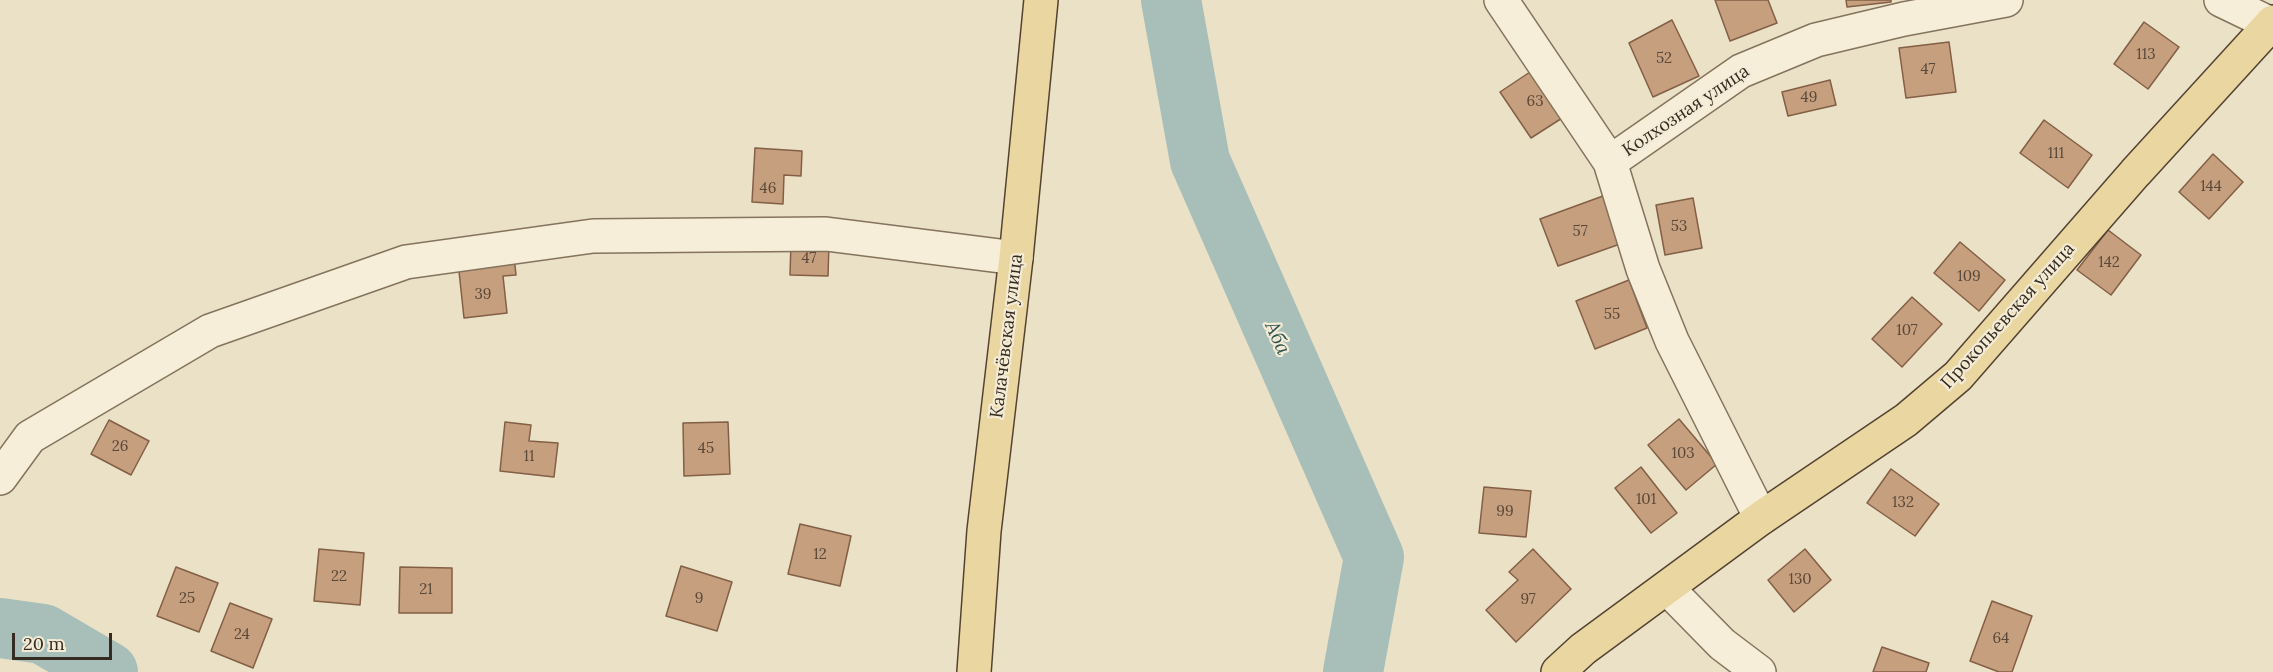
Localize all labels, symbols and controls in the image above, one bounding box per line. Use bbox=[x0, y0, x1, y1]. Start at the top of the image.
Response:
house number: 113 bbox=[2136, 46, 2156, 64]
house number: 52 bbox=[1656, 50, 1672, 68]
street label: Колхозная улица bbox=[1618, 61, 1754, 161]
house number: 47 bbox=[1920, 61, 1936, 79]
house number: 49 bbox=[1801, 89, 1817, 107]
house number: 63 bbox=[1526, 93, 1544, 111]
house number: 111 bbox=[2048, 145, 2064, 163]
house number: 144 bbox=[2200, 178, 2222, 196]
house number: 46 bbox=[760, 180, 776, 198]
house number: 53 bbox=[1671, 218, 1687, 236]
house number: 57 bbox=[1572, 223, 1588, 241]
street label: Прокопьевская улица bbox=[1937, 238, 2079, 394]
house number: 47 bbox=[801, 250, 817, 268]
street label: Калачёвская улица bbox=[986, 253, 1028, 419]
house number: 142 bbox=[2098, 254, 2120, 272]
house number: 109 bbox=[1957, 268, 1981, 286]
house number: 39 bbox=[474, 286, 492, 304]
house number: 55 bbox=[1604, 306, 1620, 324]
water label: Аба bbox=[1259, 318, 1295, 358]
house number: 107 bbox=[1896, 322, 1918, 340]
house number: 26 bbox=[112, 438, 128, 456]
house number: 45 bbox=[698, 440, 714, 458]
house number: 103 bbox=[1671, 445, 1695, 463]
house number: 11 bbox=[524, 448, 534, 466]
house number: 101 bbox=[1636, 491, 1656, 509]
house number: 132 bbox=[1892, 494, 1914, 512]
house number: 99 bbox=[1496, 503, 1514, 521]
house number: 12 bbox=[813, 546, 827, 564]
house number: 22 bbox=[331, 568, 347, 586]
house number: 130 bbox=[1788, 571, 1812, 589]
house number: 21 bbox=[419, 581, 433, 599]
house number: 25 bbox=[179, 590, 195, 608]
house number: 9 bbox=[695, 590, 703, 608]
house number: 97 bbox=[1520, 591, 1536, 609]
scale bar bbox=[15, 621, 116, 659]
house number: 24 bbox=[234, 626, 250, 644]
house number: 64 bbox=[1993, 630, 2009, 648]
text: 20 m bbox=[23, 632, 65, 655]

